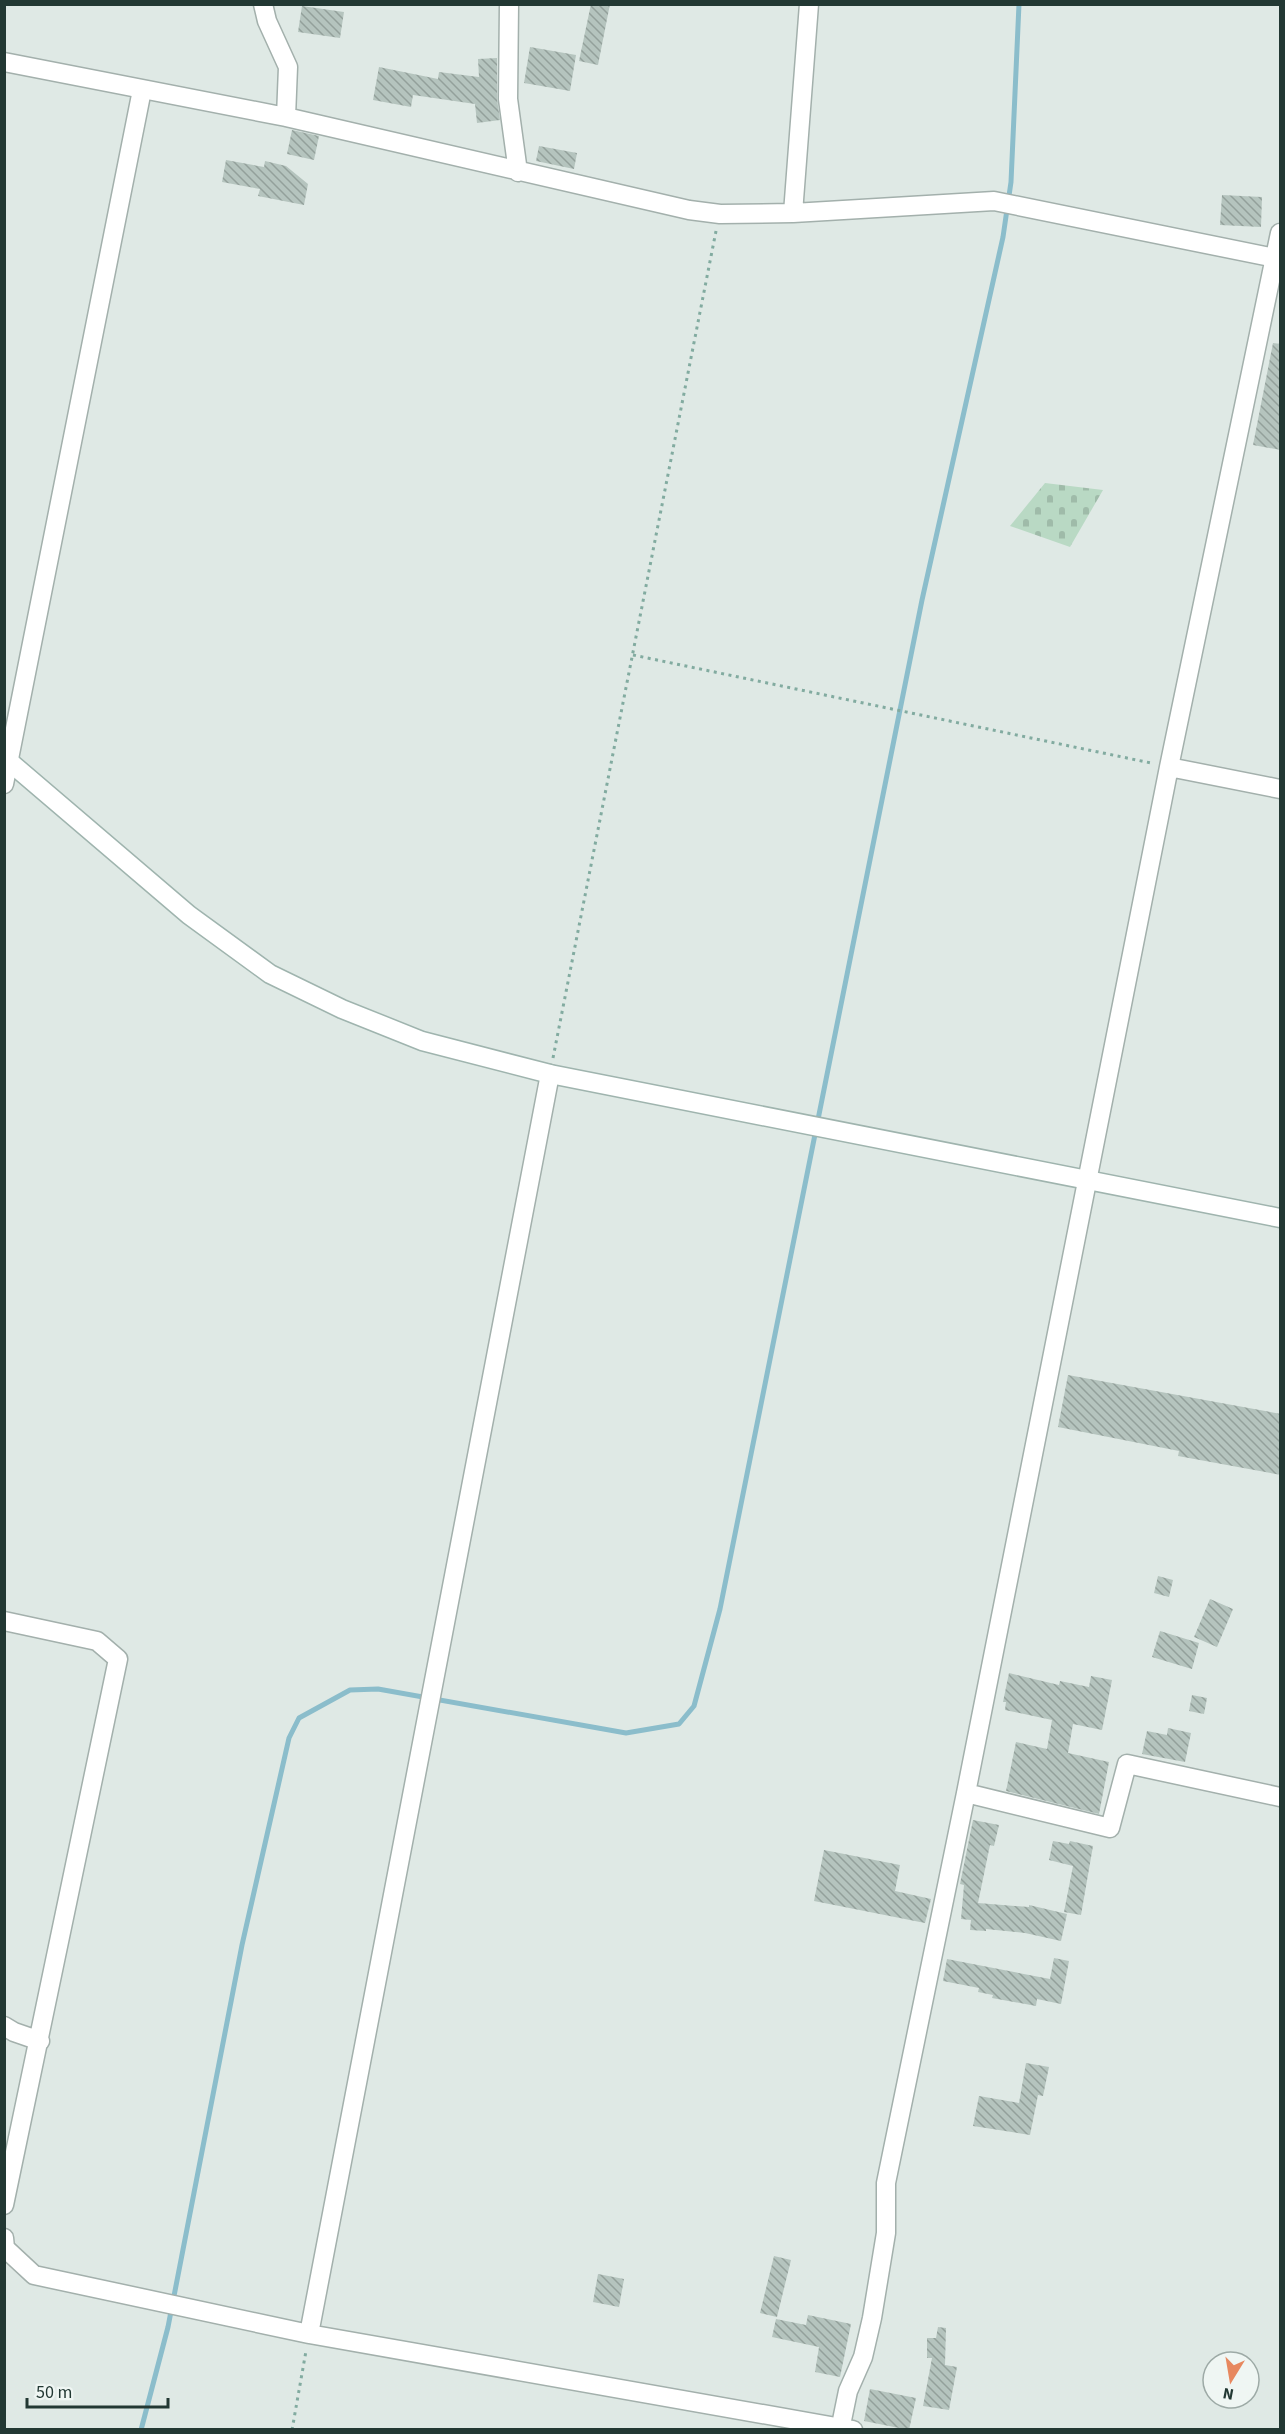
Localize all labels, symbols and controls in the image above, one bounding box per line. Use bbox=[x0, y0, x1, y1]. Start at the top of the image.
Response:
north arrow bbox=[1201, 2350, 1261, 2410]
scale bar bbox=[27, 2371, 168, 2409]
text: 50 m bbox=[36, 2380, 72, 2405]
text: N bbox=[1221, 2382, 1236, 2406]

